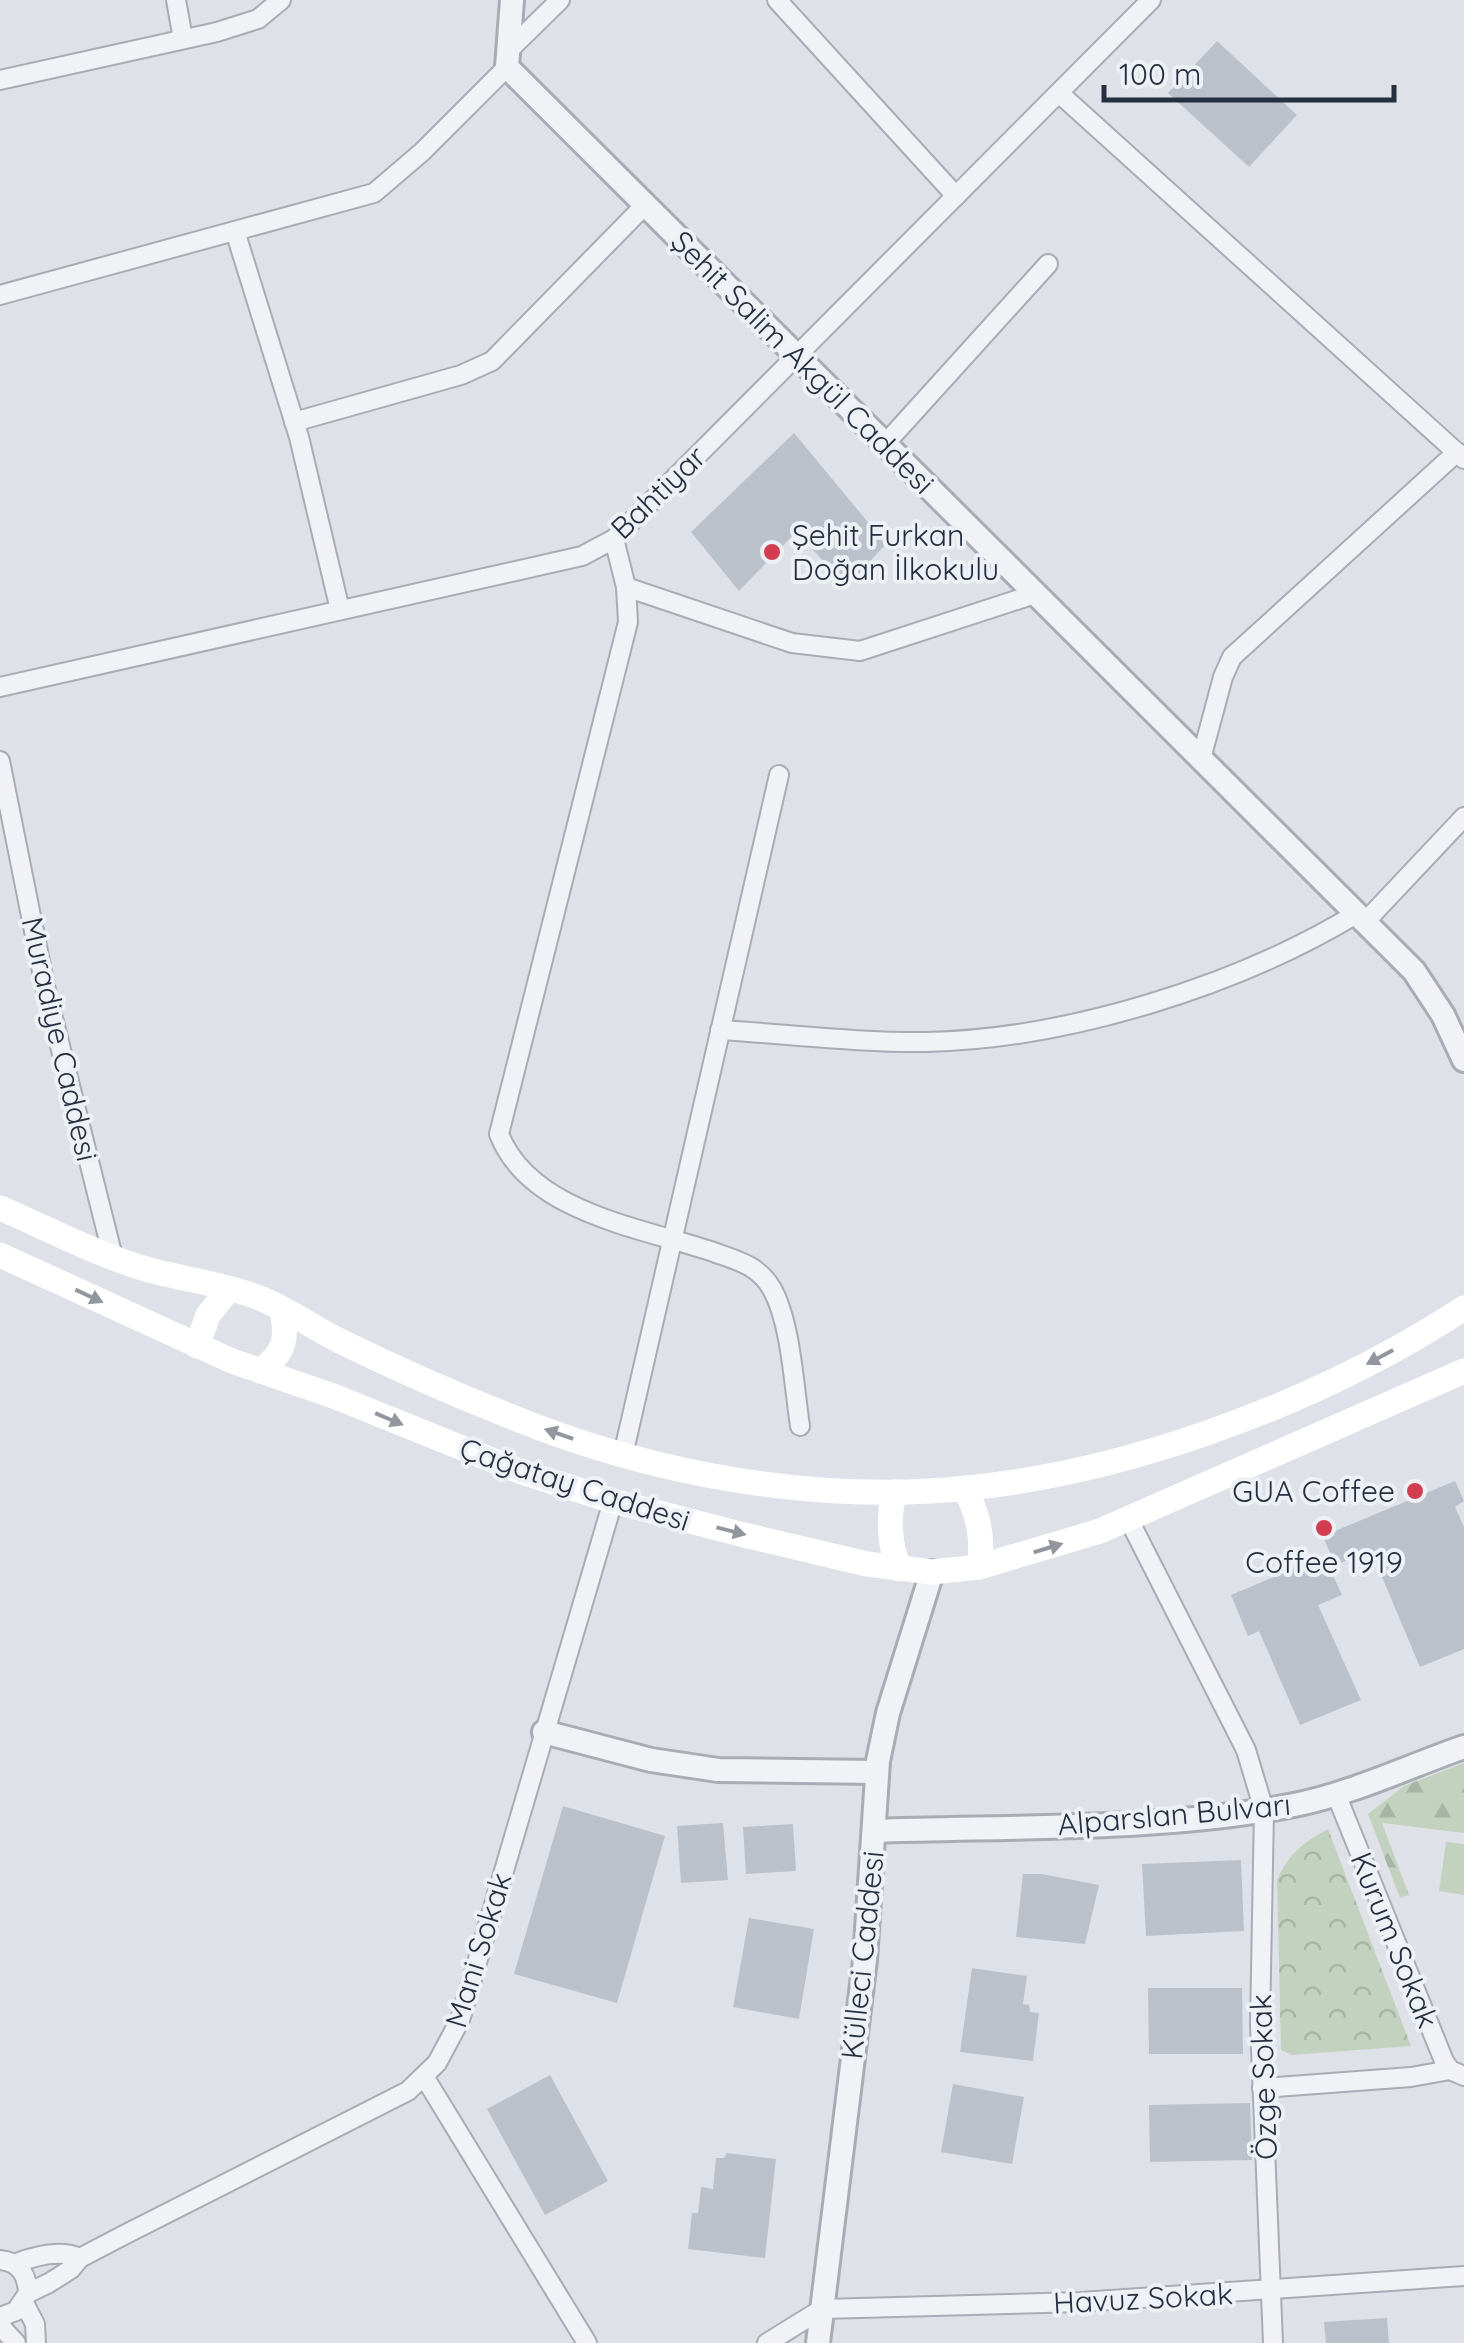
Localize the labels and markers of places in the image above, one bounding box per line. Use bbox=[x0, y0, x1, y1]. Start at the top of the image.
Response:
place label: Şehit Furkan Doğan İlkokulu bbox=[792, 516, 999, 588]
marker: Şehit Furkan Doğan İlkokulu bbox=[761, 541, 783, 563]
place label: GUA Coffee bbox=[1232, 1472, 1395, 1510]
marker: GUA Coffee bbox=[1404, 1480, 1426, 1502]
marker: Coffee 1919 bbox=[1313, 1517, 1335, 1539]
place label: Coffee 1919 bbox=[1245, 1543, 1403, 1581]

